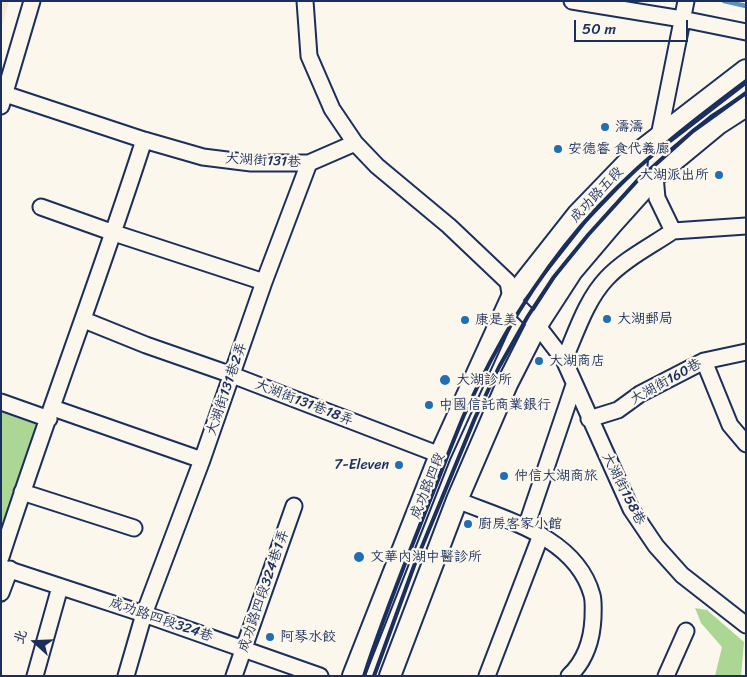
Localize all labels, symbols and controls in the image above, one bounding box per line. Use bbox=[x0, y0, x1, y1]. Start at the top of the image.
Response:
scale bar bbox=[577, 10, 691, 42]
text: 50 m bbox=[582, 16, 616, 42]
place label: 濤濤 bbox=[615, 119, 643, 135]
marker: 濤濤 bbox=[599, 121, 611, 133]
place label: 安德睿 食代義廊 bbox=[568, 141, 670, 157]
marker: 安德睿 食代義廊 bbox=[552, 143, 564, 155]
street label: 大湖街131巷 bbox=[225, 151, 301, 171]
street label: 成功路五段 bbox=[567, 164, 627, 226]
place label: 大湖派出所 bbox=[639, 167, 709, 183]
marker: 大湖派出所 bbox=[713, 169, 725, 181]
place label: 大湖郵局 bbox=[617, 311, 673, 327]
place label: 康是美 bbox=[475, 312, 517, 328]
marker: 大湖郵局 bbox=[601, 313, 613, 325]
marker: 康是美 bbox=[459, 314, 471, 326]
street label: 大湖街131巷2弄 bbox=[203, 340, 251, 438]
place label: 大湖商店 bbox=[549, 353, 605, 369]
marker: 大湖商店 bbox=[533, 355, 545, 367]
street label: 大湖街160巷 bbox=[627, 356, 705, 408]
place label: 大湖診所 bbox=[456, 372, 512, 388]
marker: 大湖診所 bbox=[438, 373, 452, 387]
street label: 大湖街131巷18弄 bbox=[252, 376, 356, 430]
place label: 中國信託商業銀行 bbox=[439, 397, 551, 413]
marker: 中國信託商業銀行 bbox=[423, 399, 435, 411]
street label: 成功路四段 bbox=[407, 450, 449, 522]
street label: 大湖街158巷 bbox=[598, 450, 648, 528]
place label: 7-Eleven bbox=[334, 457, 389, 473]
marker: 7-Eleven bbox=[393, 459, 405, 471]
place label: 仲信大湖商旅 bbox=[514, 468, 598, 484]
marker: 仲信大湖商旅 bbox=[498, 470, 510, 482]
place label: 廚房客家小館 bbox=[478, 516, 562, 532]
marker: 廚房客家小館 bbox=[462, 518, 474, 530]
street label: 成功路四段324巷1弄 bbox=[235, 528, 293, 654]
place label: 文華內湖中醫診所 bbox=[370, 549, 482, 565]
marker: 文華內湖中醫診所 bbox=[352, 550, 366, 564]
street label: 成功路四段324巷 bbox=[107, 594, 215, 646]
north arrow bbox=[10, 617, 60, 667]
text: 北 bbox=[6, 626, 35, 648]
place label: 阿琴水餃 bbox=[280, 629, 336, 645]
marker: 阿琴水餃 bbox=[264, 631, 276, 643]

